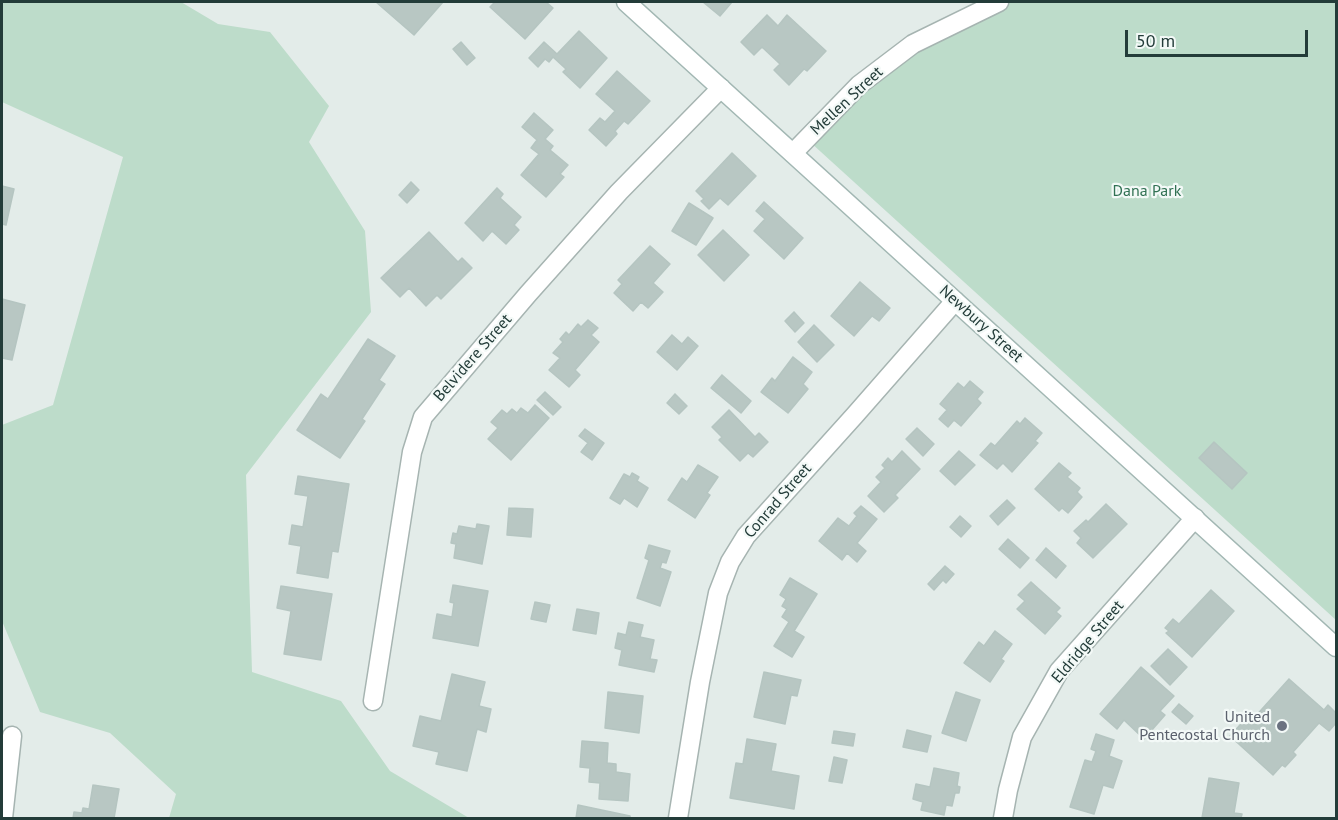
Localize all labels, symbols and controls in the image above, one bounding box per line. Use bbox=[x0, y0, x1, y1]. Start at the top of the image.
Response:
scale bar bbox=[1128, 18, 1311, 56]
text: 50 m bbox=[1136, 29, 1175, 52]
street label: Mellen Street bbox=[807, 63, 887, 139]
park label: Dana Park bbox=[1113, 181, 1181, 201]
street label: Newbury Street bbox=[935, 281, 1027, 367]
street label: Belvidere Street bbox=[430, 310, 516, 406]
street label: Conrad Street bbox=[740, 460, 816, 542]
street label: Eldridge Street bbox=[1048, 597, 1128, 687]
place label: United Pentecostal Church bbox=[1139, 707, 1270, 745]
marker: United Pentecostal Church bbox=[1275, 719, 1289, 733]

